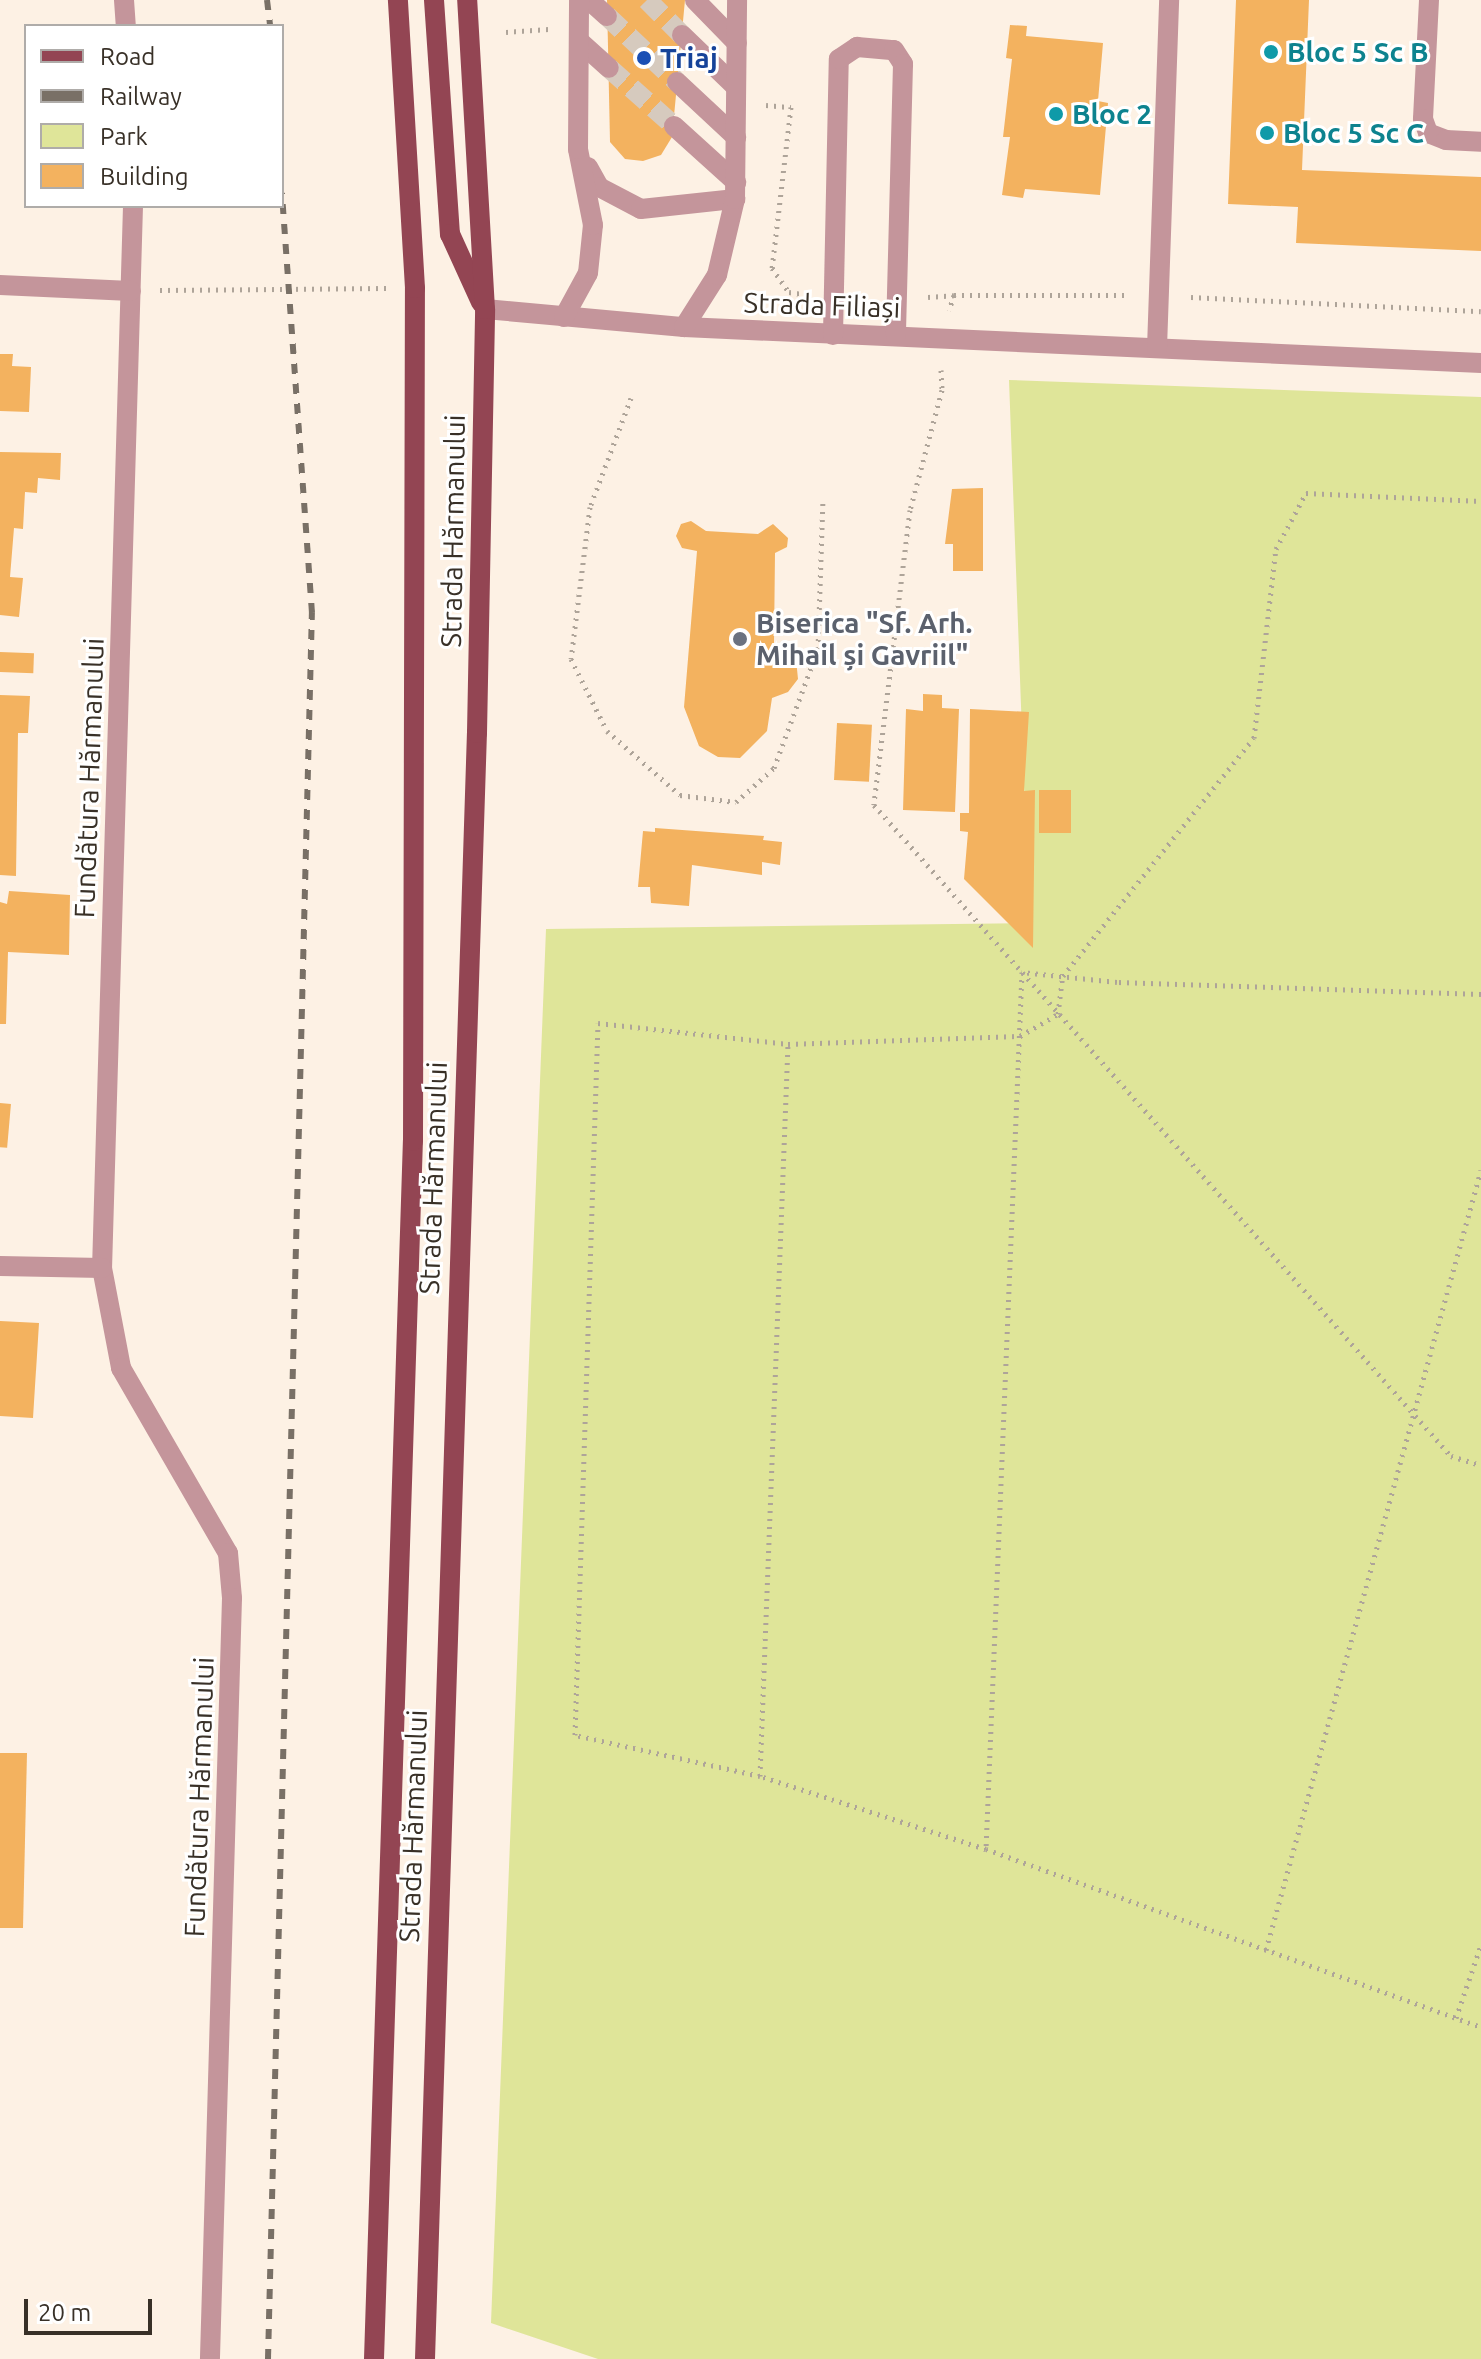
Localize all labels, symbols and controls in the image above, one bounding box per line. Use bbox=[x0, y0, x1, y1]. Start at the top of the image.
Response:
legend bbox=[24, 24, 284, 208]
place label: Bloc 5 Sc B bbox=[1287, 35, 1429, 69]
place label: Triaj bbox=[660, 41, 718, 75]
text: Road bbox=[100, 43, 155, 70]
marker: Bloc 5 Sc B bbox=[1262, 43, 1280, 61]
marker: Triaj bbox=[635, 49, 653, 67]
text: Railway bbox=[100, 83, 182, 110]
place label: Bloc 2 bbox=[1072, 97, 1152, 131]
marker: Bloc 2 bbox=[1047, 105, 1065, 123]
place label: Bloc 5 Sc C bbox=[1283, 116, 1424, 150]
text: Park bbox=[100, 123, 148, 150]
marker: Bloc 5 Sc C bbox=[1258, 124, 1276, 142]
text: Building bbox=[100, 163, 188, 190]
street label: Strada Filiași bbox=[743, 285, 901, 325]
street label: Strada Hărmanului bbox=[434, 414, 472, 648]
place label: Biserica "Sf. Arh. Mihail și Gavriil" bbox=[756, 606, 972, 672]
marker: Biserica "Sf. Arh. Mihail și Gavriil" bbox=[731, 630, 749, 648]
street label: Fundătura Hărmanului bbox=[67, 637, 111, 919]
street label: Strada Hărmanului bbox=[412, 1061, 454, 1295]
street label: Fundătura Hărmanului bbox=[177, 1656, 221, 1938]
street label: Strada Hărmanului bbox=[392, 1709, 434, 1943]
scale bar bbox=[28, 2283, 156, 2333]
text: 20 m bbox=[38, 2299, 91, 2326]

